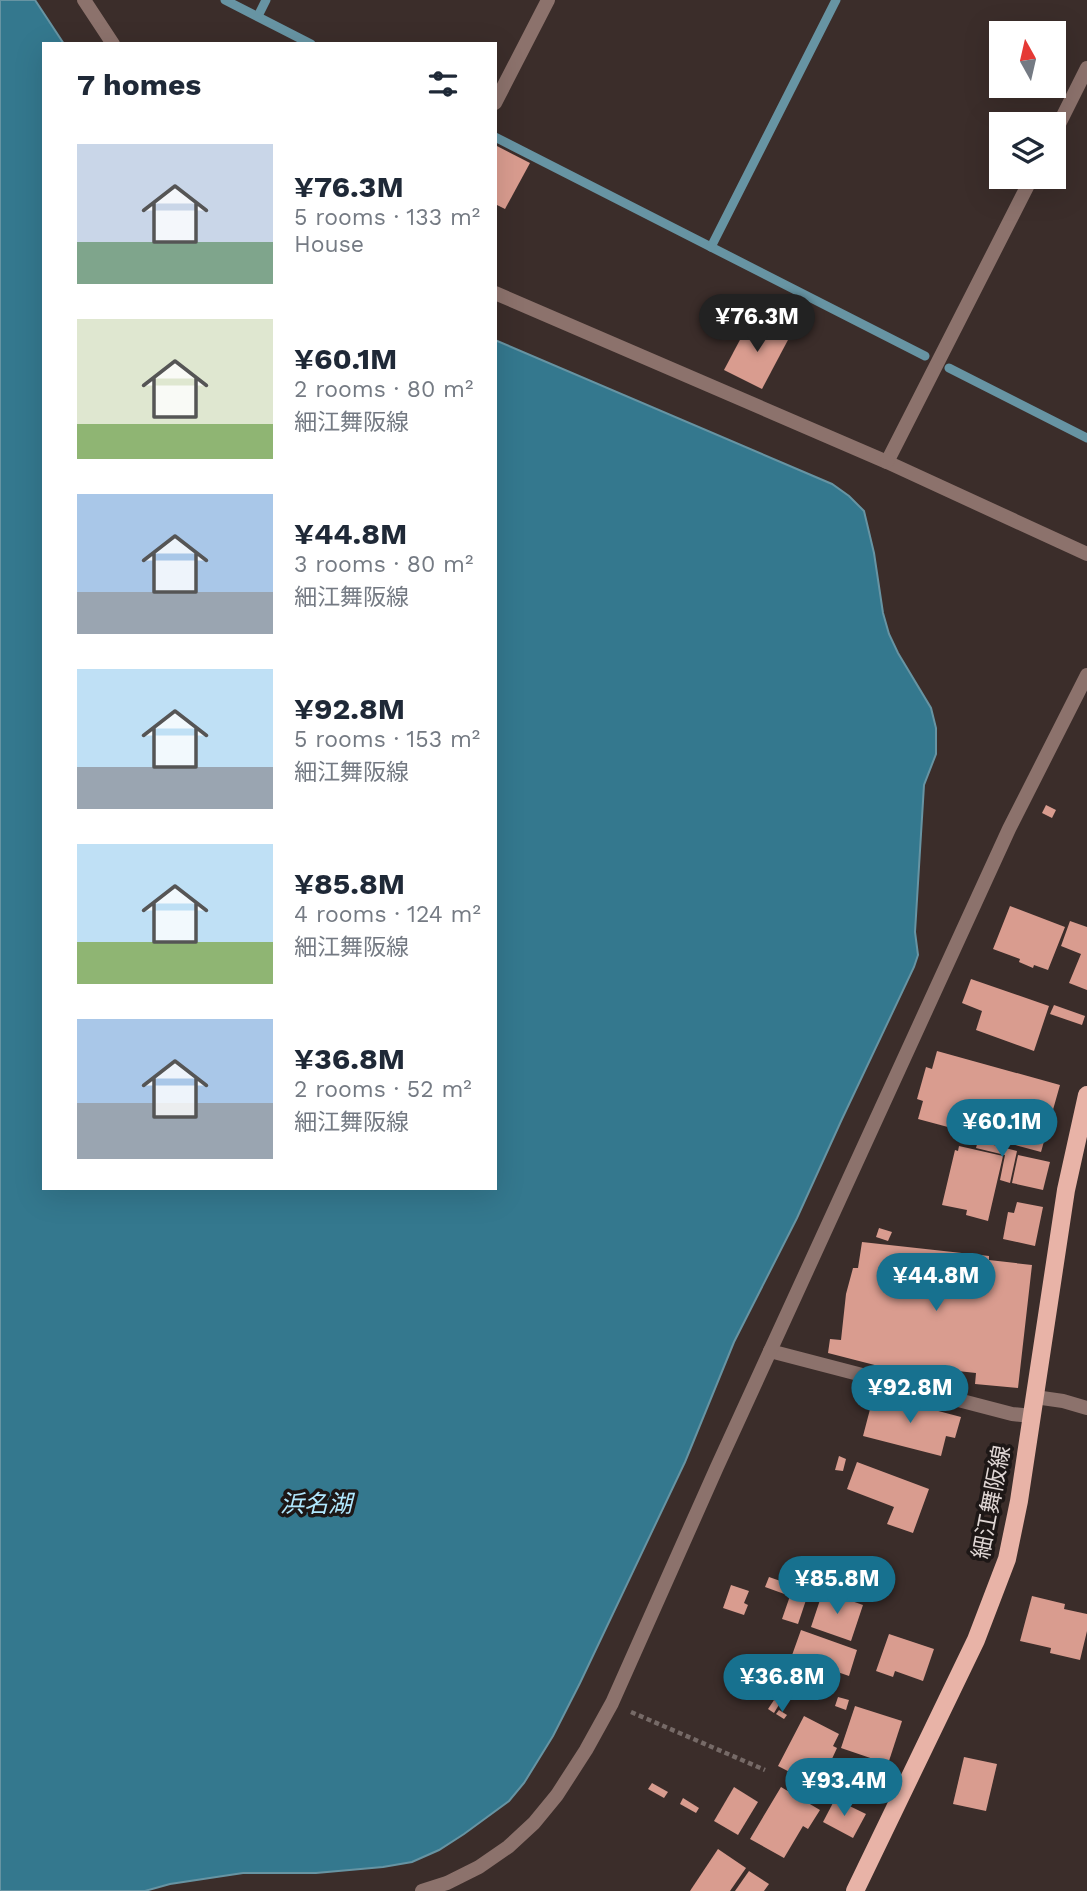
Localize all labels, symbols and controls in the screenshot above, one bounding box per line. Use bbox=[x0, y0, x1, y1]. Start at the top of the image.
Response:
north arrow bbox=[989, 21, 1066, 98]
map controls bbox=[989, 21, 1066, 189]
icon: filters bbox=[424, 65, 462, 103]
text: 7 homes bbox=[77, 67, 201, 102]
button: layers bbox=[989, 112, 1066, 189]
text: ¥76.3M bbox=[294, 169, 404, 204]
icon: home bbox=[133, 172, 217, 256]
text: 5 rooms · 133 m² bbox=[294, 204, 480, 231]
text: House bbox=[294, 231, 364, 258]
pin: ¥76.3M bbox=[700, 294, 814, 354]
text: ¥76.3M bbox=[715, 303, 799, 330]
text: ¥60.1M bbox=[294, 341, 397, 376]
icon: home bbox=[133, 347, 217, 431]
text: 2 rooms · 80 m² bbox=[294, 376, 473, 403]
text: 細江舞阪線 bbox=[294, 409, 409, 436]
text: ¥44.8M bbox=[294, 516, 407, 551]
icon: home bbox=[133, 522, 217, 606]
text: 3 rooms · 80 m² bbox=[294, 551, 473, 578]
text: 細江舞阪線 bbox=[294, 584, 409, 611]
text: ¥92.8M bbox=[294, 691, 405, 726]
icon: home bbox=[133, 697, 217, 781]
text: 5 rooms · 153 m² bbox=[294, 726, 480, 753]
text: 細江舞阪線 bbox=[294, 759, 409, 786]
text: ¥85.8M bbox=[294, 866, 405, 901]
icon: home bbox=[133, 872, 217, 956]
text: 4 rooms · 124 m² bbox=[294, 901, 481, 928]
text: 細江舞阪線 bbox=[294, 934, 409, 961]
text: ¥36.8M bbox=[294, 1041, 405, 1076]
icon: home bbox=[133, 1047, 217, 1131]
text: 2 rooms · 52 m² bbox=[294, 1076, 472, 1103]
pin: ¥60.1M bbox=[945, 1100, 1059, 1159]
text: ¥60.1M bbox=[962, 1108, 1042, 1135]
text: 細江舞阪線 bbox=[294, 1109, 409, 1136]
pin: ¥44.8M bbox=[879, 1254, 993, 1313]
text: ¥44.8M bbox=[893, 1262, 979, 1289]
pin: ¥92.8M bbox=[853, 1366, 967, 1425]
text: ¥92.8M bbox=[867, 1374, 953, 1401]
street label: 細江舞阪線 bbox=[967, 1443, 1016, 1561]
water label: 浜名湖 bbox=[280, 1490, 356, 1518]
pin: ¥85.8M bbox=[780, 1556, 894, 1616]
text: ¥85.8M bbox=[794, 1565, 880, 1592]
pin: ¥36.8M bbox=[725, 1654, 839, 1714]
text: ¥36.8M bbox=[739, 1663, 825, 1690]
pin: ¥93.4M bbox=[787, 1758, 901, 1818]
text: ¥93.4M bbox=[801, 1767, 887, 1794]

